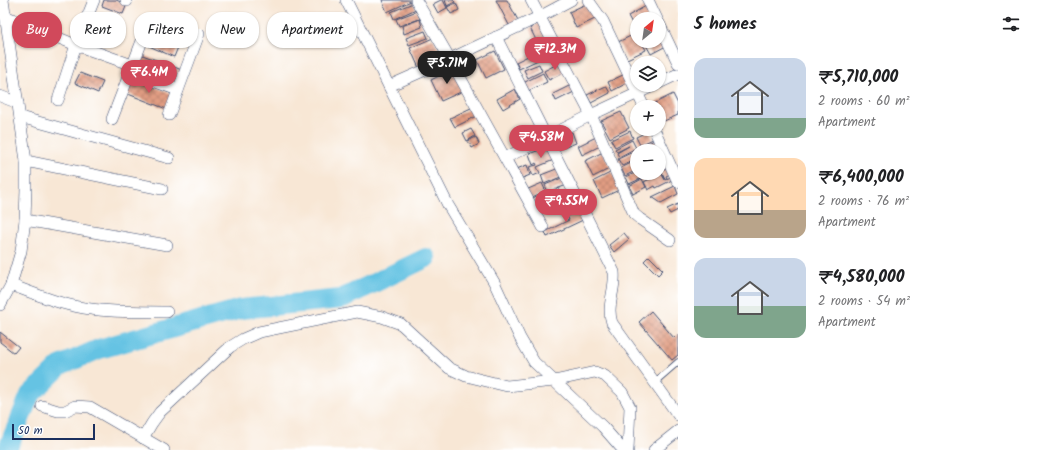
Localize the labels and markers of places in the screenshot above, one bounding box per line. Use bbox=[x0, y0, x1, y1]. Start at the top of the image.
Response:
pin: ₹12.3M bbox=[522, 37, 588, 71]
pin: ₹5.71M bbox=[414, 51, 480, 85]
pin: ₹6.4M bbox=[121, 60, 177, 94]
pin: ₹4.58M bbox=[508, 125, 574, 159]
pin: ₹9.55M bbox=[533, 189, 599, 223]

